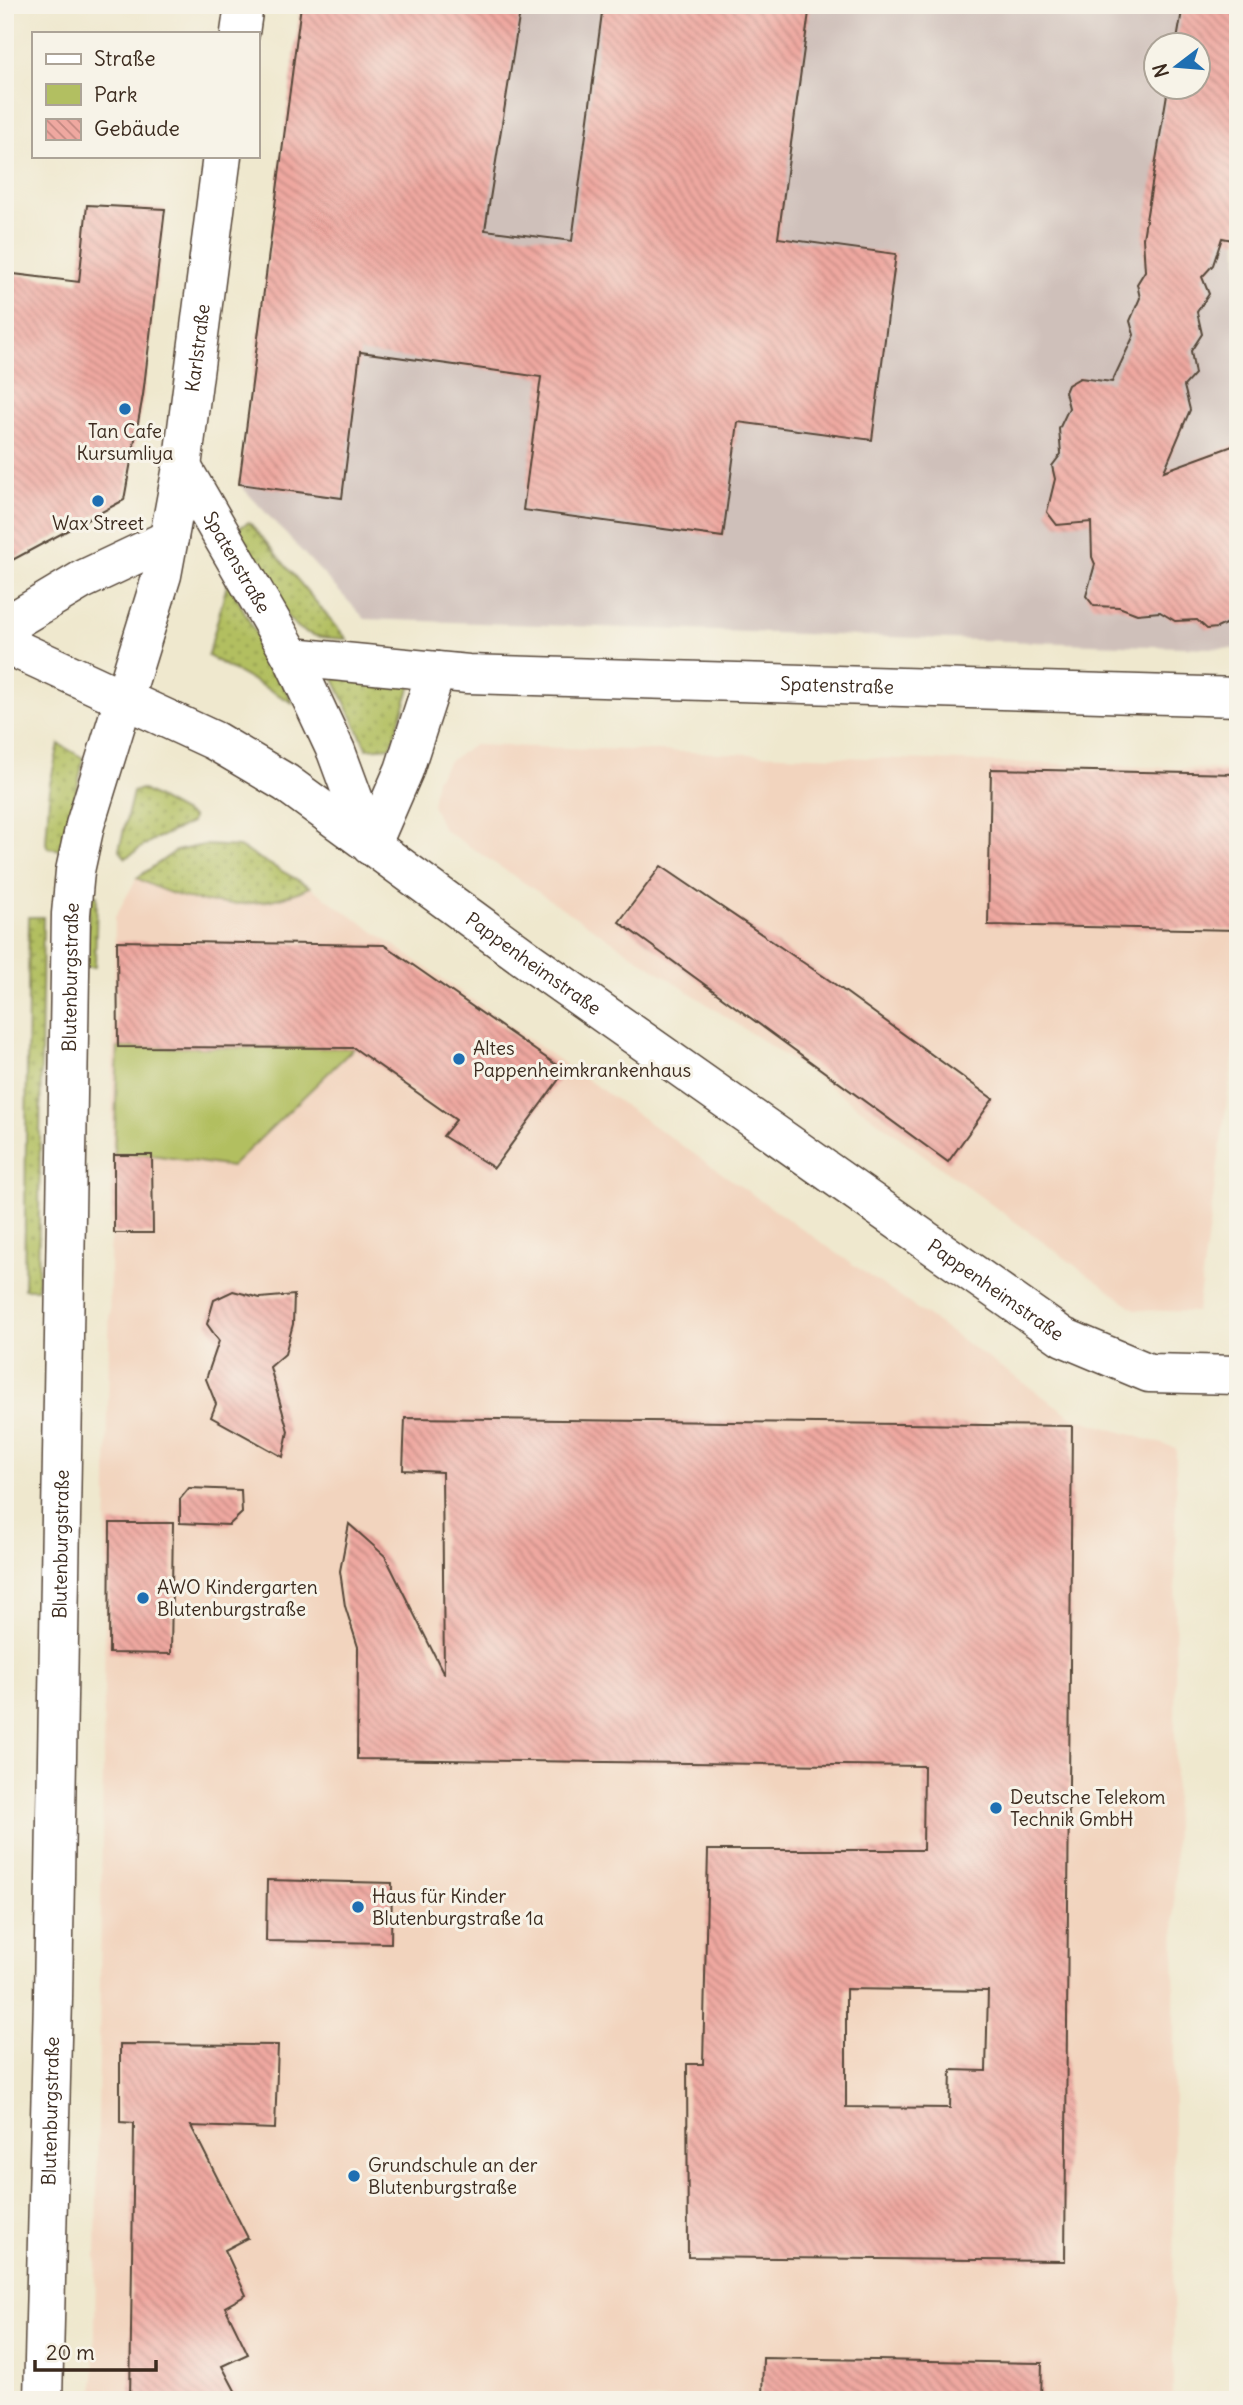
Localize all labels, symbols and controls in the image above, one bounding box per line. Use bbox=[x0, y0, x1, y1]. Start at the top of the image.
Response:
legend bbox=[32, 32, 259, 158]
north arrow bbox=[1142, 32, 1212, 102]
text: Straße bbox=[94, 45, 155, 72]
text: N bbox=[1147, 61, 1174, 80]
text: Park bbox=[94, 81, 137, 108]
text: Gebäude bbox=[94, 115, 180, 142]
street label: Karlstraße bbox=[180, 302, 215, 393]
marker: Tan Cafe Kursumliya bbox=[117, 401, 133, 417]
place label: Tan Cafe Kursumliya bbox=[77, 419, 174, 465]
marker: Wax Street bbox=[90, 493, 106, 509]
street label: Spatenstraße bbox=[198, 507, 276, 617]
place label: Wax Street bbox=[52, 511, 144, 535]
street label: Spatenstraße bbox=[780, 671, 894, 699]
street label: Blutenburgstraße bbox=[57, 902, 84, 1052]
street label: Pappenheimstraße bbox=[461, 907, 606, 1020]
place label: Altes Pappenheimkrankenhaus bbox=[473, 1036, 691, 1082]
marker: Altes Pappenheimkrankenhaus bbox=[451, 1051, 467, 1067]
street label: Pappenheimstraße bbox=[923, 1234, 1069, 1346]
street label: Blutenburgstraße bbox=[47, 1469, 74, 1619]
place label: AWO Kindergarten Blutenburgstraße bbox=[157, 1575, 318, 1621]
marker: AWO Kindergarten Blutenburgstraße bbox=[135, 1590, 151, 1606]
place label: Deutsche Telekom Technik GmbH bbox=[1010, 1785, 1166, 1831]
marker: Deutsche Telekom Technik GmbH bbox=[988, 1800, 1004, 1816]
place label: Haus für Kinder Blutenburgstraße 1a bbox=[372, 1884, 544, 1930]
marker: Haus für Kinder Blutenburgstraße 1a bbox=[350, 1899, 366, 1915]
street label: Blutenburgstraße bbox=[36, 2036, 64, 2186]
place label: Grundschule an der Blutenburgstraße bbox=[368, 2153, 538, 2199]
marker: Grundschule an der Blutenburgstraße bbox=[346, 2168, 362, 2184]
scale bar bbox=[35, 2328, 156, 2372]
text: 20 m bbox=[46, 2339, 95, 2366]

